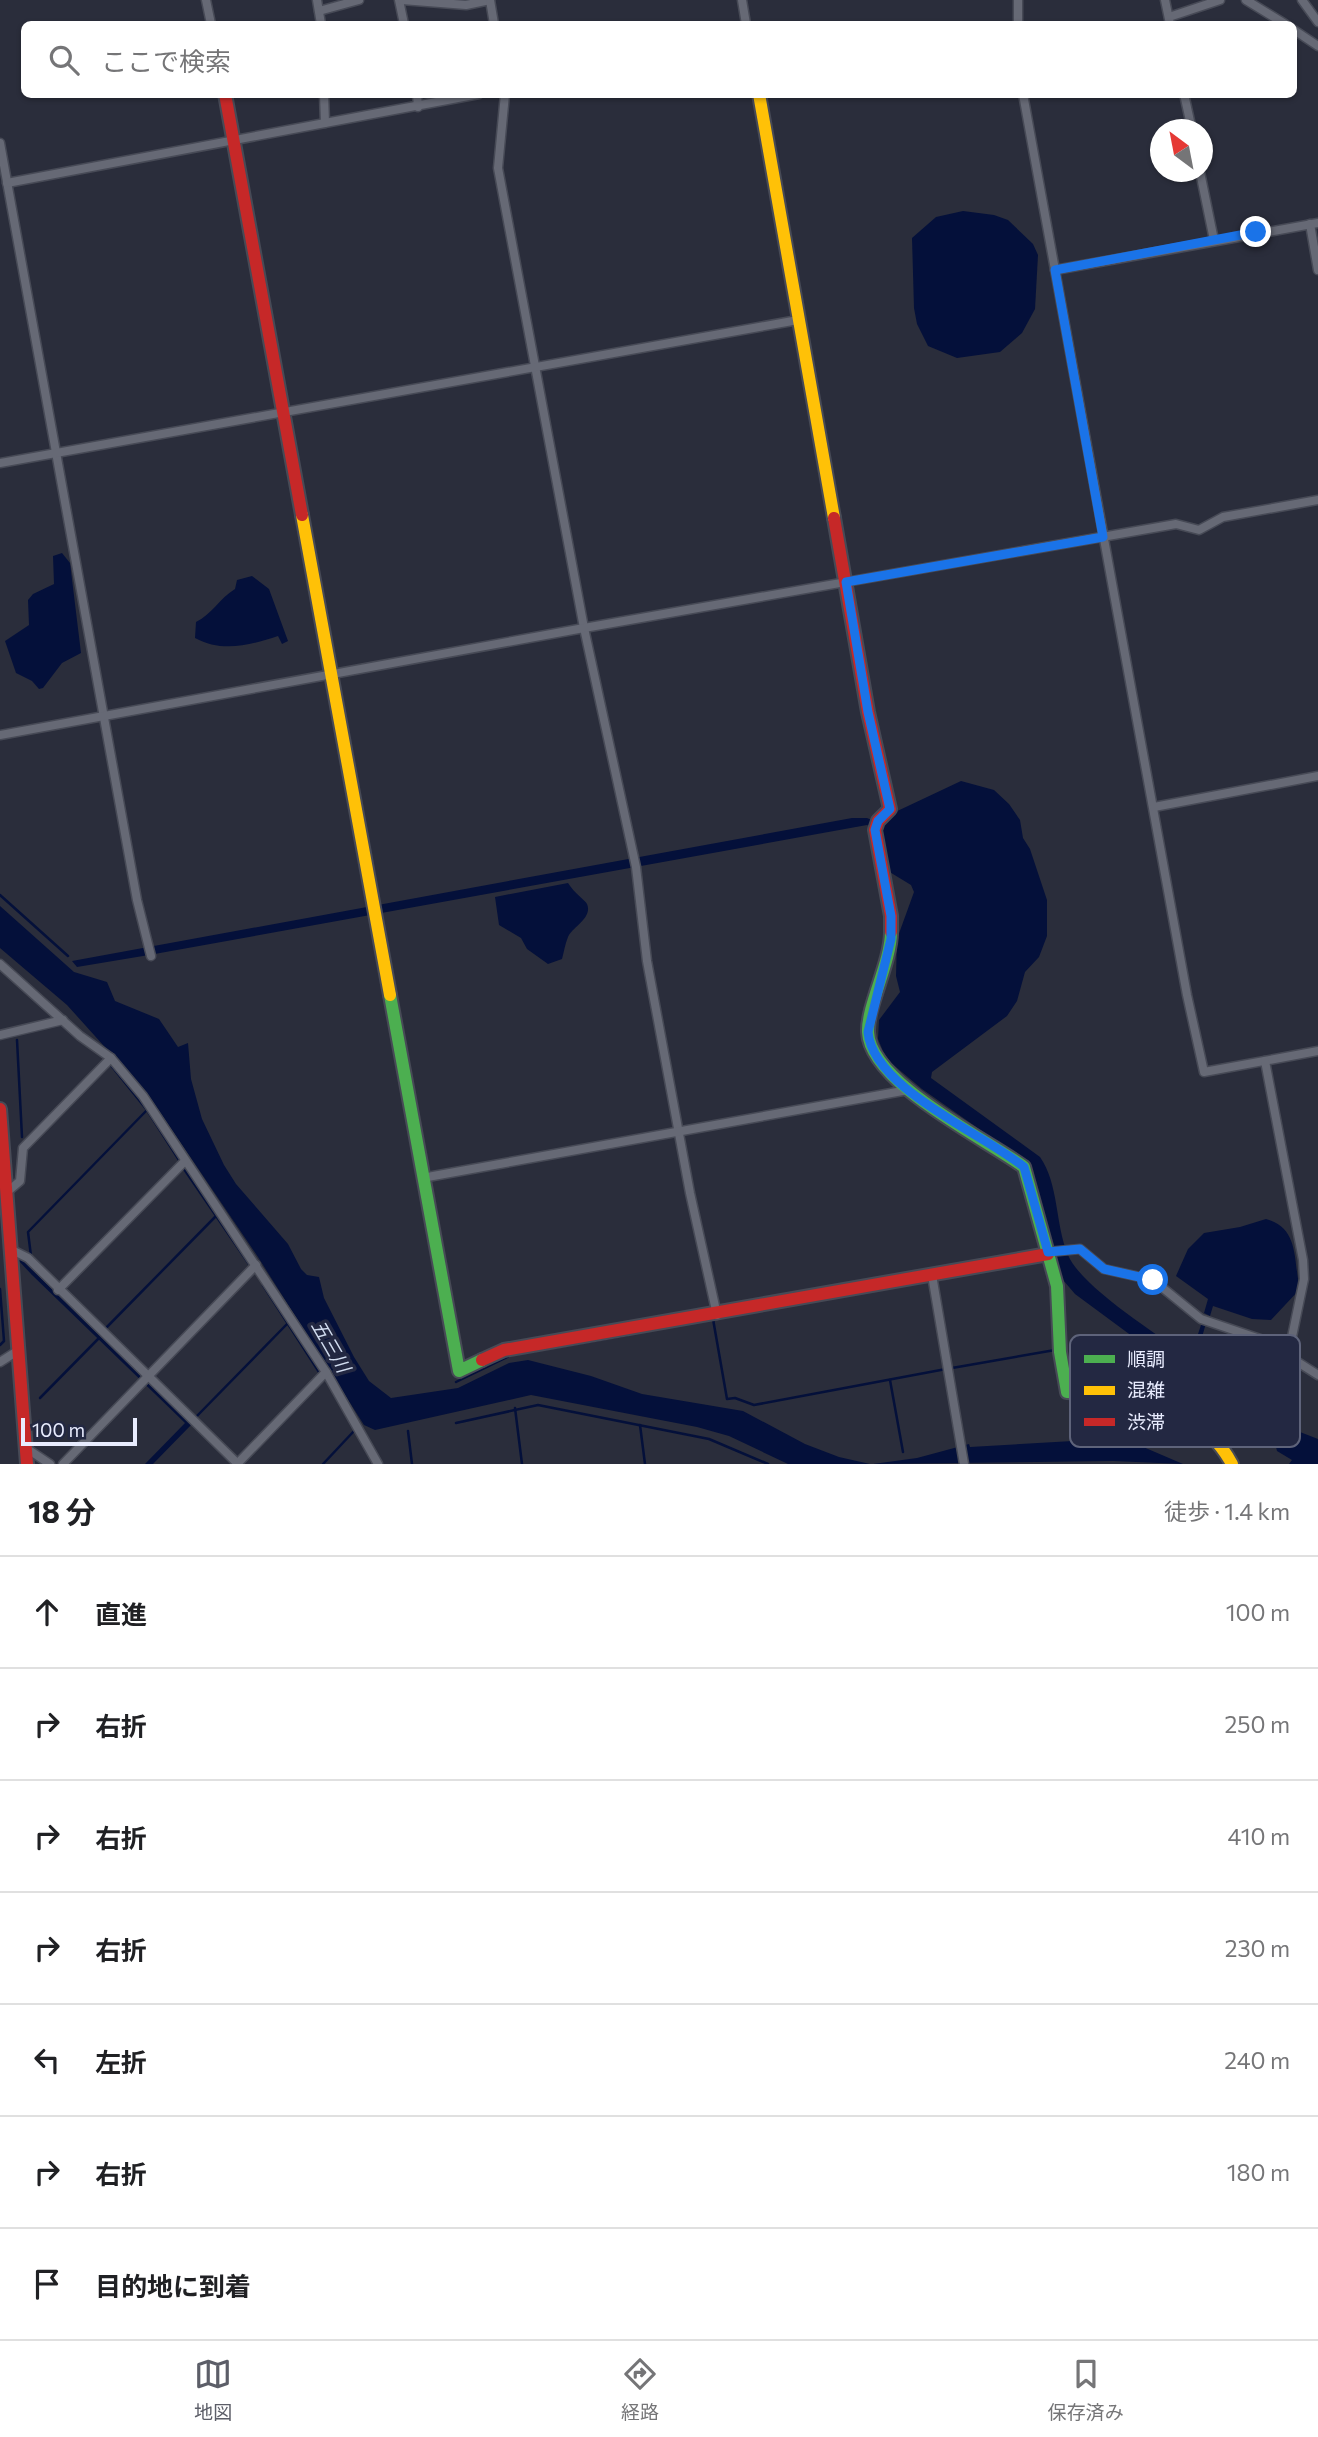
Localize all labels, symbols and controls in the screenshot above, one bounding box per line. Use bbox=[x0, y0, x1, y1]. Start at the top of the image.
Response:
search box bbox=[21, 21, 1297, 98]
icon: search bbox=[45, 41, 83, 79]
text: ここで検索 bbox=[101, 45, 231, 76]
north arrow bbox=[1150, 119, 1213, 182]
route end bbox=[1240, 216, 1271, 247]
route start bbox=[1137, 1264, 1168, 1295]
water label: 五三川 bbox=[307, 1315, 357, 1378]
legend bbox=[1070, 1335, 1300, 1447]
text: 順調 bbox=[1127, 1347, 1165, 1370]
text: 混雑 bbox=[1127, 1378, 1165, 1401]
text: 渋滞 bbox=[1127, 1410, 1165, 1433]
scale bar bbox=[21, 1415, 136, 1447]
text: 100 m bbox=[32, 1418, 85, 1441]
text: 18 分 bbox=[28, 1492, 96, 1529]
text: 徒歩 · 1.4 km bbox=[1164, 1497, 1290, 1525]
icon: ahead bbox=[28, 1593, 66, 1631]
text: 直進 bbox=[95, 1598, 147, 1629]
text: 100 m bbox=[1226, 1598, 1290, 1626]
icon: right bbox=[28, 1705, 66, 1743]
text: 右折 bbox=[95, 1710, 147, 1741]
text: 250 m bbox=[1225, 1710, 1290, 1738]
icon: right bbox=[28, 1817, 66, 1855]
text: 右折 bbox=[95, 1822, 147, 1853]
text: 410 m bbox=[1228, 1822, 1290, 1850]
icon: right bbox=[28, 1929, 66, 1967]
text: 右折 bbox=[95, 1934, 147, 1965]
text: 230 m bbox=[1225, 1934, 1290, 1962]
icon: left bbox=[28, 2041, 66, 2079]
text: 左折 bbox=[95, 2046, 147, 2077]
text: 240 m bbox=[1224, 2046, 1290, 2074]
icon: right bbox=[28, 2153, 66, 2191]
text: 右折 bbox=[95, 2158, 147, 2189]
text: 180 m bbox=[1227, 2158, 1290, 2186]
icon: arrive bbox=[28, 2265, 66, 2303]
text: 目的地に到着 bbox=[95, 2270, 251, 2301]
tab: 地図 bbox=[194, 2355, 232, 2424]
tab: 経路 bbox=[621, 2355, 659, 2424]
tab: 保存済み bbox=[1048, 2355, 1124, 2424]

